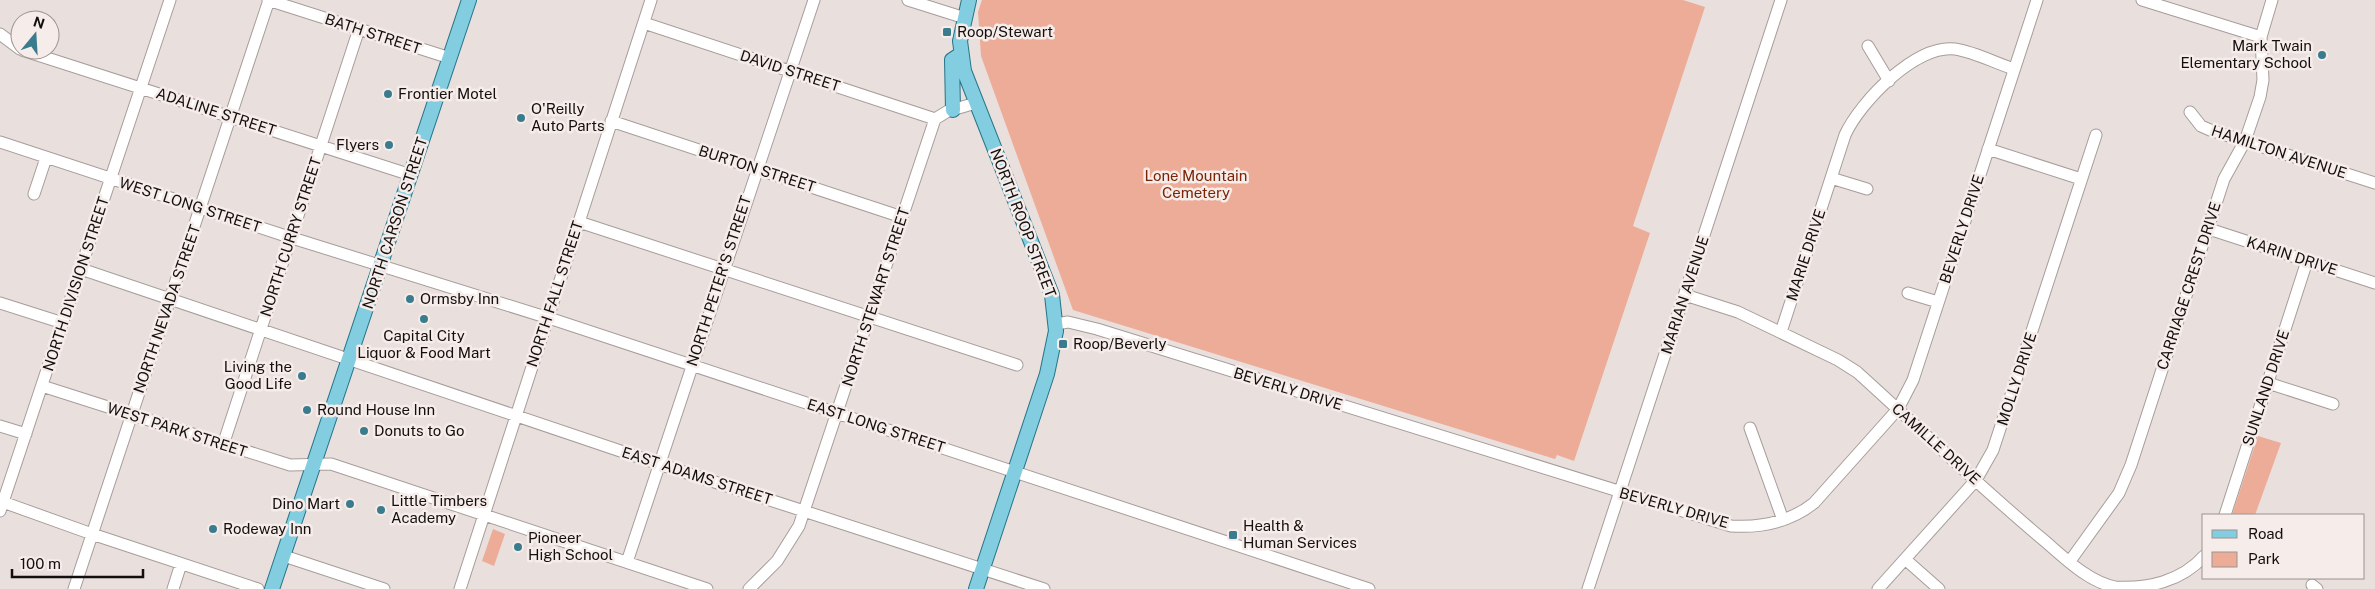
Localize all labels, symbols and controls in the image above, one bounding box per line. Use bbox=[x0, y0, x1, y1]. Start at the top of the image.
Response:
north arrow bbox=[10, 10, 60, 60]
street label: BATH STREET bbox=[323, 10, 423, 57]
text: N bbox=[31, 13, 47, 32]
place label: Roop/Stewart bbox=[957, 23, 1053, 40]
marker: Roop/Stewart bbox=[941, 26, 953, 38]
place label: Mark Twain Elementary School bbox=[2180, 37, 2312, 71]
street label: DAVID STREET bbox=[738, 46, 842, 95]
marker: Mark Twain Elementary School bbox=[2316, 49, 2328, 61]
street label: ADALINE STREET bbox=[154, 84, 278, 139]
place label: Frontier Motel bbox=[398, 85, 497, 102]
marker: Frontier Motel bbox=[382, 88, 394, 100]
place label: O'Reilly Auto Parts bbox=[531, 100, 605, 134]
marker: O'Reilly Auto Parts bbox=[515, 112, 527, 124]
street label: HAMILTON AVENUE bbox=[2209, 122, 2349, 181]
street label: NORTH CARSON STREET bbox=[359, 135, 430, 311]
place label: Flyers bbox=[336, 136, 379, 153]
marker: Flyers bbox=[383, 139, 395, 151]
street label: BURTON STREET bbox=[696, 142, 818, 195]
street label: NORTH ROOP STREET bbox=[987, 146, 1060, 300]
street label: NORTH CURRY STREET bbox=[257, 155, 324, 319]
park label: Lone Mountain Cemetery bbox=[1145, 167, 1247, 201]
street label: BEVERLY DRIVE bbox=[1936, 172, 1987, 285]
street label: WEST LONG STREET bbox=[117, 174, 263, 236]
street label: NORTH PETER'S STREET bbox=[683, 193, 754, 368]
street label: NORTH DIVISION STREET bbox=[39, 194, 112, 373]
street label: CARRIAGE CREST DRIVE bbox=[2153, 200, 2224, 372]
street label: NORTH STEWART STREET bbox=[839, 205, 913, 388]
street label: MARIE DRIVE bbox=[1783, 207, 1828, 303]
street label: NORTH FALL STREET bbox=[523, 219, 586, 369]
street label: NORTH NEVADA STREET bbox=[130, 222, 203, 395]
street label: KARIN DRIVE bbox=[2245, 233, 2340, 278]
street label: MARIAN AVENUE bbox=[1657, 234, 1712, 356]
place label: Ormsby Inn bbox=[420, 290, 499, 307]
marker: Ormsby Inn bbox=[404, 293, 416, 305]
marker: Capital City Liquor & Food Mart bbox=[418, 313, 430, 325]
place label: Capital City Liquor & Food Mart bbox=[357, 327, 491, 361]
street label: SUNLAND DRIVE bbox=[2239, 328, 2292, 448]
street label: MOLLY DRIVE bbox=[1993, 330, 2040, 428]
place label: Roop/Beverly bbox=[1073, 335, 1167, 352]
marker: Roop/Beverly bbox=[1057, 338, 1069, 350]
place label: Living the Good Life bbox=[224, 358, 292, 392]
street label: BEVERLY DRIVE bbox=[1232, 364, 1345, 413]
marker: Living the Good Life bbox=[296, 370, 308, 382]
street label: EAST LONG STREET bbox=[805, 395, 947, 456]
street label: WEST PARK STREET bbox=[105, 399, 249, 460]
street label: CAMILLE DRIVE bbox=[1889, 400, 1984, 488]
place label: Round House Inn bbox=[317, 401, 435, 418]
marker: Round House Inn bbox=[301, 404, 313, 416]
place label: Donuts to Go bbox=[374, 422, 464, 439]
marker: Donuts to Go bbox=[358, 425, 370, 437]
street label: EAST ADAMS STREET bbox=[620, 443, 775, 508]
street label: BEVERLY DRIVE bbox=[1617, 484, 1731, 531]
place label: Little Timbers Academy bbox=[391, 492, 487, 526]
place label: Dino Mart bbox=[272, 495, 340, 512]
marker: Dino Mart bbox=[344, 498, 356, 510]
marker: Little Timbers Academy bbox=[375, 504, 387, 516]
legend bbox=[2202, 514, 2365, 579]
place label: Health & Human Services bbox=[1243, 517, 1357, 551]
place label: Rodeway Inn bbox=[223, 520, 311, 537]
marker: Rodeway Inn bbox=[207, 523, 219, 535]
text: Road bbox=[2248, 525, 2284, 542]
place label: Pioneer High School bbox=[528, 529, 613, 563]
marker: Health & Human Services bbox=[1227, 529, 1239, 541]
marker: Pioneer High School bbox=[512, 541, 524, 553]
scale bar bbox=[12, 546, 144, 578]
text: Park bbox=[2248, 550, 2280, 567]
text: 100 m bbox=[20, 555, 61, 572]

